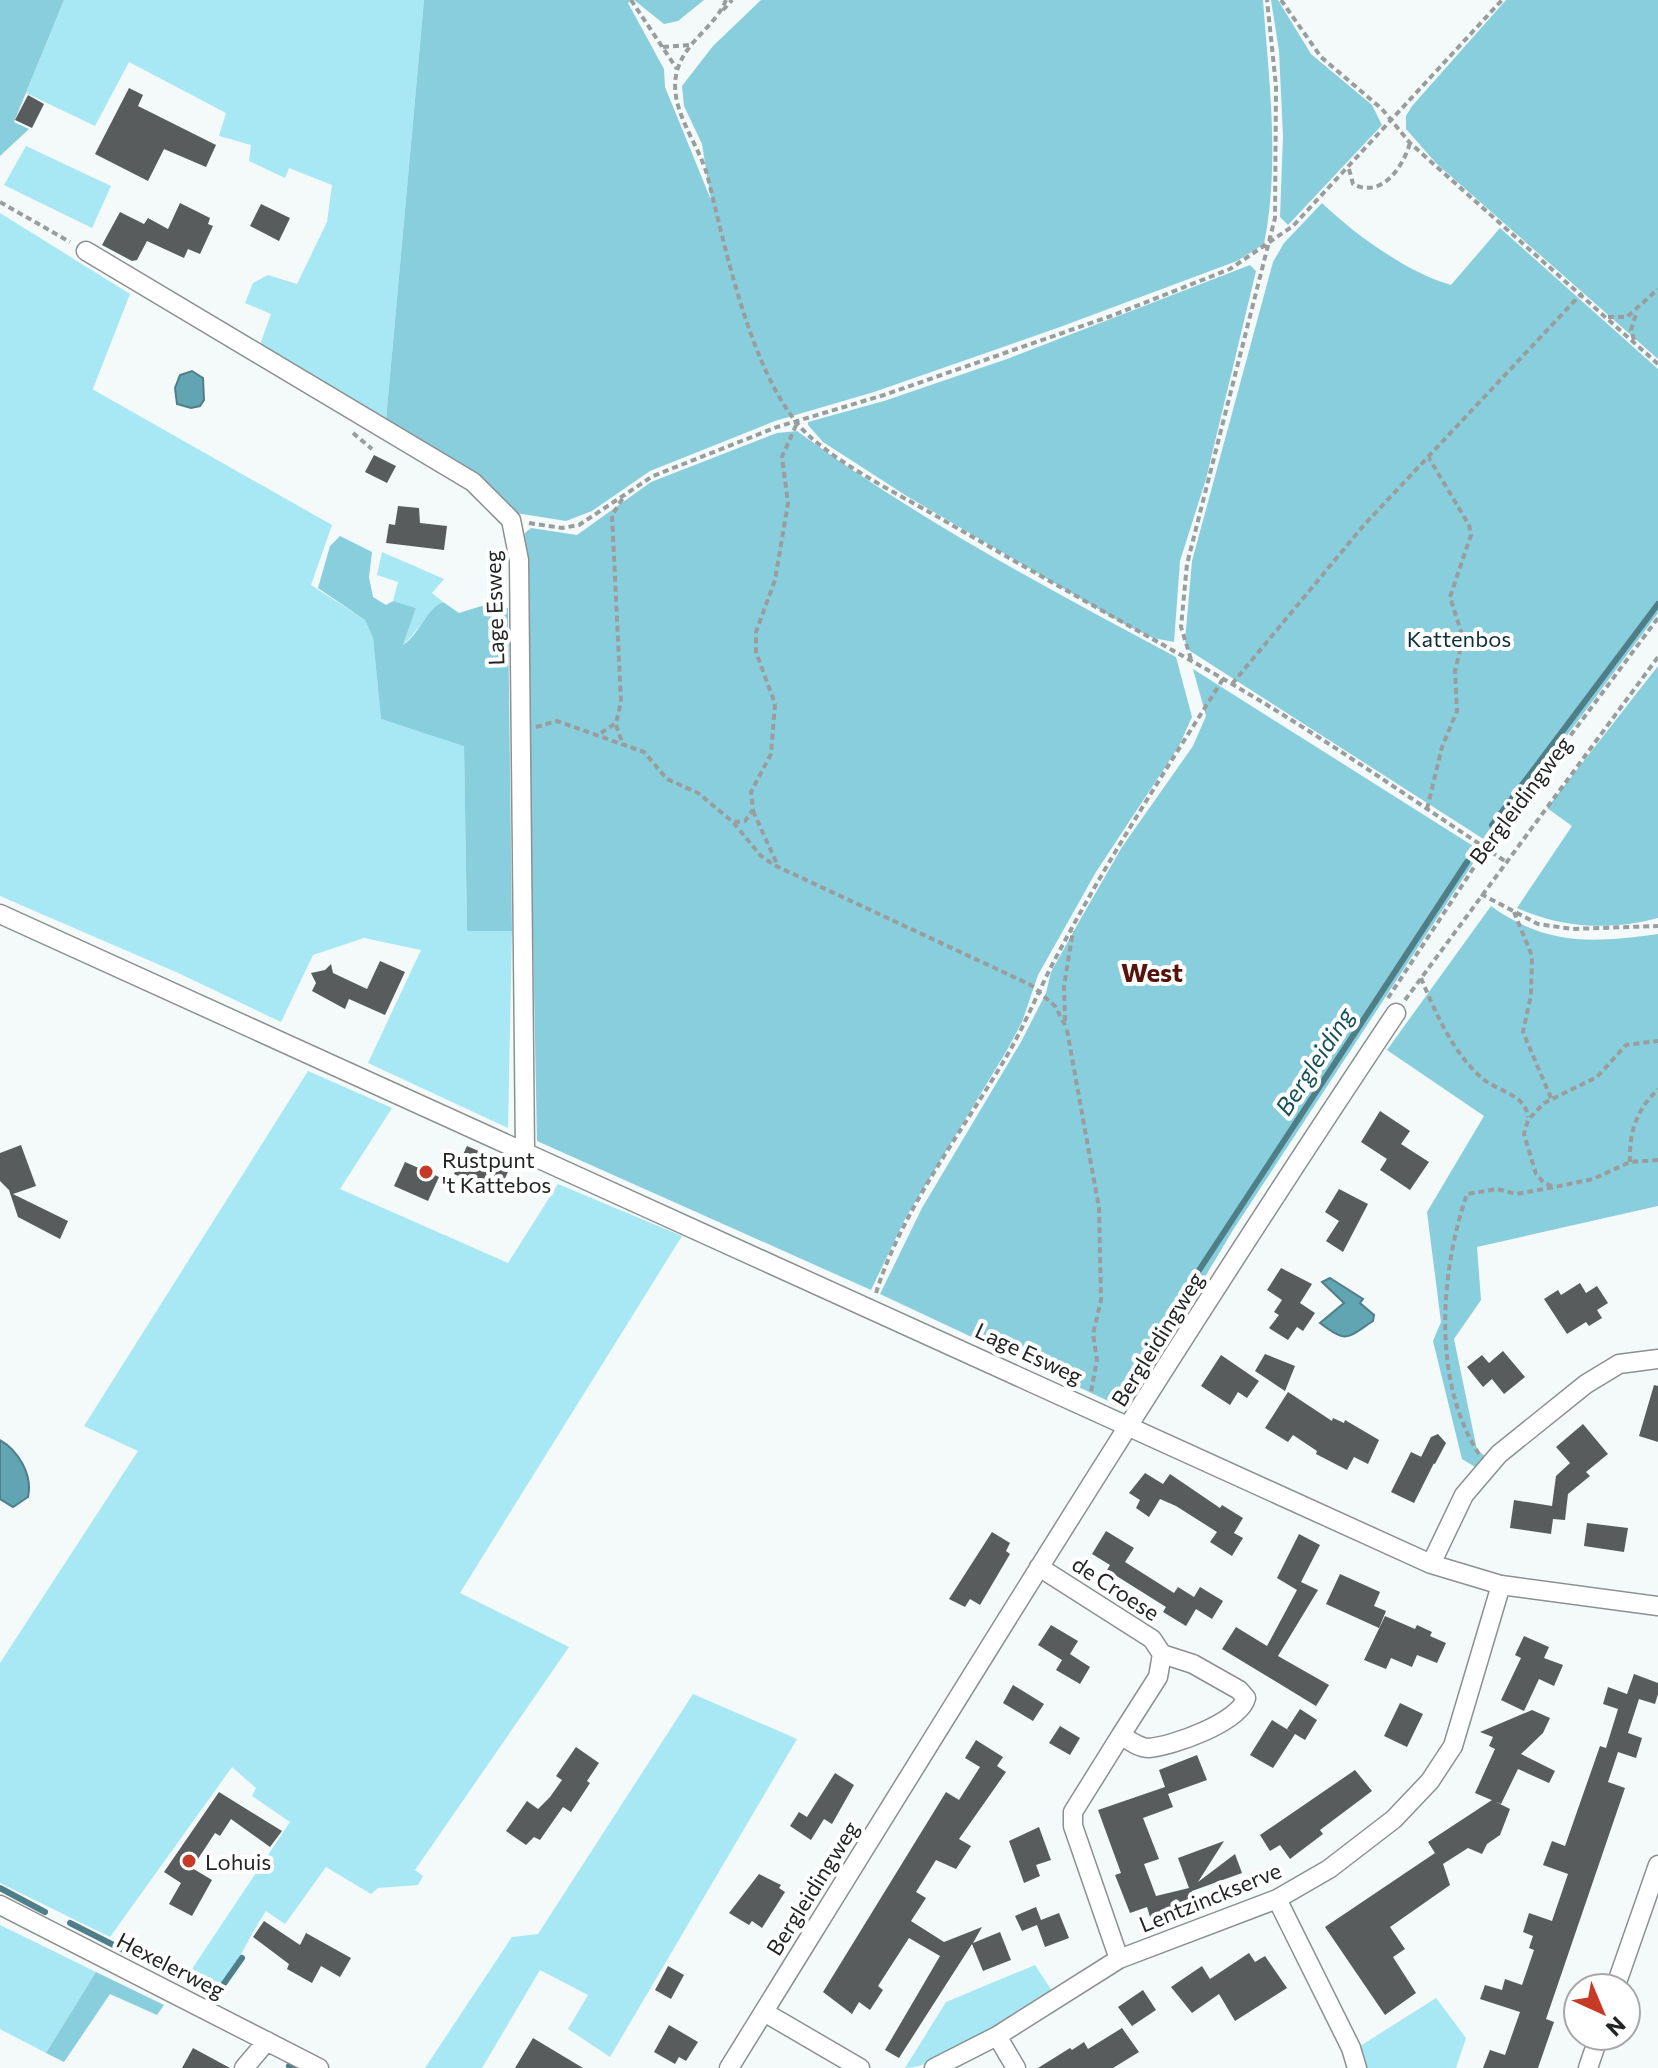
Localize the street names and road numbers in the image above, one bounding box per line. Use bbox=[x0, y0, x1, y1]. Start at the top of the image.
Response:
street label: Lage Esweg bbox=[478, 550, 510, 666]
street label: Bergleidingweg bbox=[1463, 731, 1577, 869]
street label: Bergleidingweg bbox=[1105, 1267, 1209, 1411]
street label: Lage Esweg bbox=[971, 1316, 1087, 1390]
street label: de Croese bbox=[1067, 1550, 1165, 1626]
street label: Bergleidingweg bbox=[760, 1816, 864, 1960]
street label: Lentzinckserve bbox=[1135, 1856, 1285, 1938]
street label: Hexelerweg bbox=[112, 1926, 230, 2004]

